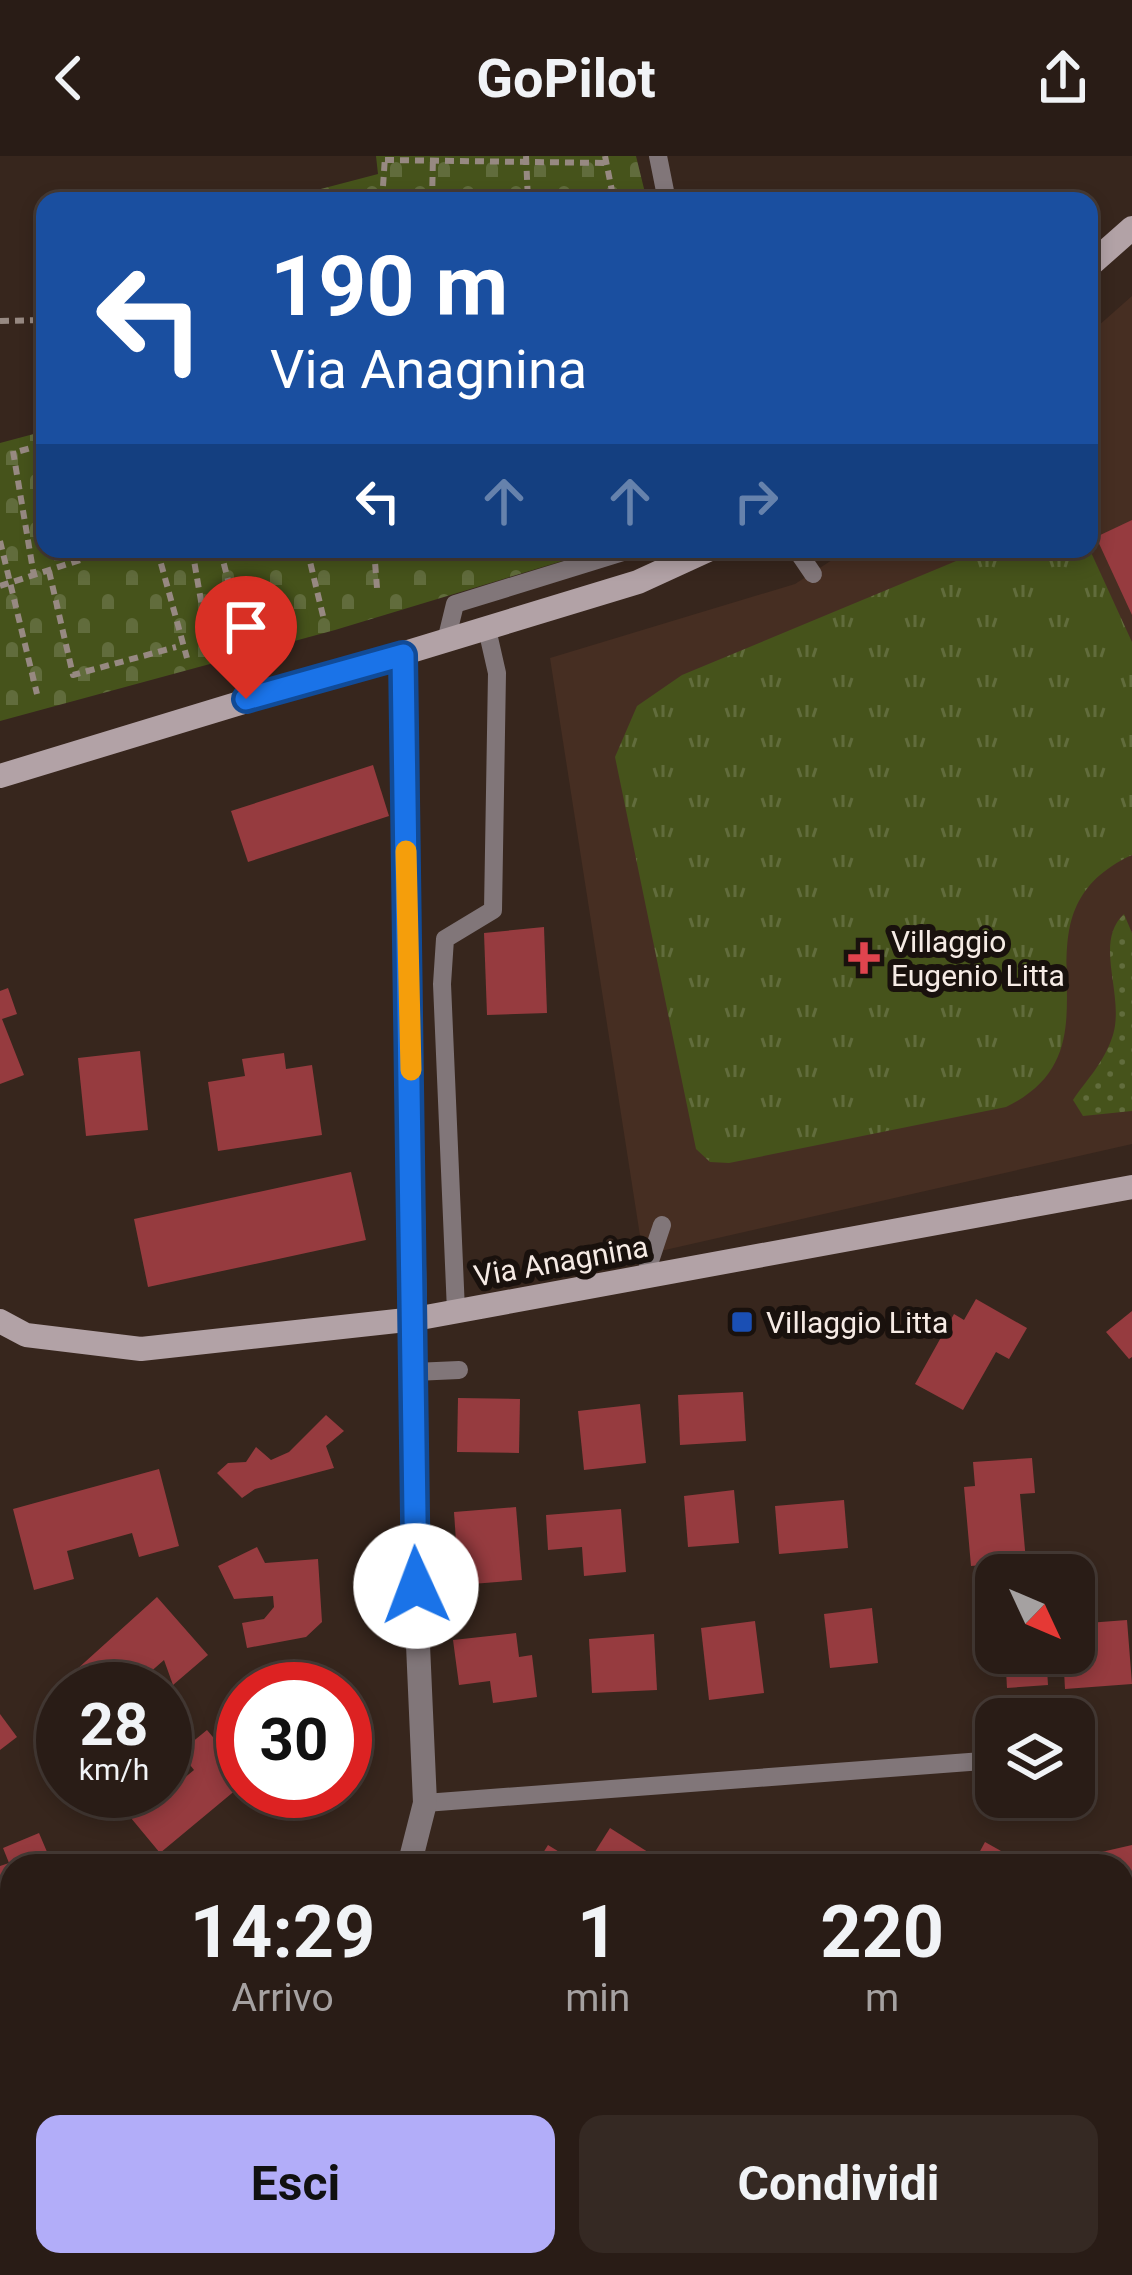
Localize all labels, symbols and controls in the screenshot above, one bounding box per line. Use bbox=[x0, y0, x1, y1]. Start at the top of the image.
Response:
icon: back bbox=[36, 45, 102, 111]
icon: share bbox=[1030, 45, 1096, 111]
text: GoPilot bbox=[476, 47, 656, 110]
text: 190 m bbox=[270, 237, 508, 336]
icon: left bbox=[72, 240, 228, 396]
text: Via Anagnina bbox=[270, 338, 587, 401]
icon: left bbox=[345, 468, 411, 534]
icon: ahead bbox=[471, 468, 537, 534]
icon: ahead bbox=[597, 468, 663, 534]
icon: right bbox=[723, 468, 789, 534]
pin bbox=[195, 576, 297, 699]
icon: arrive bbox=[213, 594, 279, 660]
place label: Villaggio Eugenio Litta bbox=[891, 924, 1065, 993]
marker: Villaggio Eugenio Litta bbox=[848, 942, 880, 974]
street label: Via Anagnina bbox=[471, 1228, 651, 1294]
place label: Villaggio Litta bbox=[766, 1305, 948, 1340]
marker: Villaggio Litta bbox=[729, 1309, 755, 1335]
position arrow bbox=[353, 1523, 479, 1649]
north arrow bbox=[975, 1554, 1095, 1674]
map controls bbox=[975, 1554, 1095, 1818]
speed limit sign: 30 bbox=[216, 1662, 372, 1818]
text: 28 bbox=[80, 1689, 148, 1760]
button: layers bbox=[975, 1698, 1095, 1818]
text: km/h bbox=[79, 1752, 149, 1787]
text: 14:29 bbox=[190, 1890, 375, 1975]
text: 1 bbox=[577, 1890, 618, 1975]
text: 220 bbox=[820, 1890, 944, 1975]
text: Arrivo bbox=[231, 1975, 334, 2021]
text: min bbox=[565, 1975, 630, 2021]
text: m bbox=[865, 1975, 899, 2021]
button: Esci bbox=[36, 2115, 555, 2253]
button: Condividi bbox=[579, 2115, 1098, 2253]

